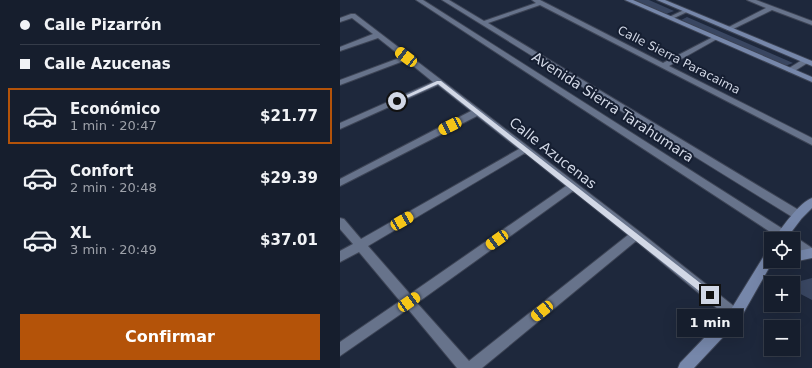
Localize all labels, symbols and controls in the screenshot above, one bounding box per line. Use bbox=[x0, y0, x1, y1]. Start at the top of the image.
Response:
text: Calle Pizarrón bbox=[44, 16, 162, 34]
street label: Calle Sierra Paracaima bbox=[615, 23, 743, 97]
car bbox=[393, 45, 419, 69]
street label: Avenida Sierra Tarahumara bbox=[529, 49, 697, 165]
text: Calle Azucenas bbox=[44, 55, 171, 73]
route start bbox=[388, 92, 406, 110]
icon: car bbox=[22, 98, 58, 134]
text: Económico bbox=[70, 100, 160, 118]
text: $21.77 bbox=[260, 107, 318, 125]
street label: Calle Azucenas bbox=[506, 114, 600, 192]
car bbox=[437, 115, 463, 137]
text: 1 min · 20:47 bbox=[70, 118, 157, 133]
icon: car bbox=[22, 160, 58, 196]
text: Confort bbox=[70, 162, 133, 180]
text: $29.39 bbox=[260, 169, 318, 187]
text: 2 min · 20:48 bbox=[70, 180, 157, 195]
car bbox=[389, 210, 415, 232]
icon: car bbox=[22, 222, 58, 258]
text: XL bbox=[70, 224, 91, 242]
car bbox=[484, 228, 510, 252]
text: $37.01 bbox=[260, 231, 318, 249]
map controls bbox=[764, 232, 800, 356]
button: locate bbox=[764, 232, 800, 268]
text: 3 min · 20:49 bbox=[70, 242, 157, 257]
button: + bbox=[764, 276, 800, 312]
route end bbox=[701, 286, 719, 304]
car bbox=[396, 290, 422, 314]
car bbox=[529, 299, 555, 323]
callout: 1 min bbox=[677, 309, 743, 337]
button: Confirmar bbox=[20, 314, 320, 360]
text: 1 min bbox=[690, 315, 730, 330]
button: − bbox=[764, 320, 800, 356]

